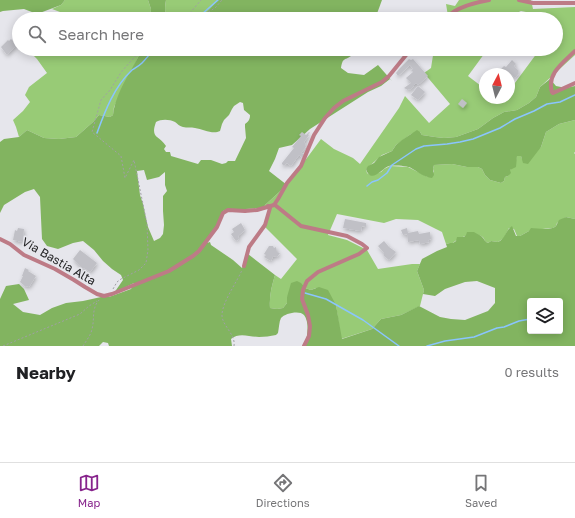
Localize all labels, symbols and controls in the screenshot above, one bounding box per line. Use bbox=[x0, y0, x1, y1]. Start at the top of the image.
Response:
search box bbox=[12, 12, 563, 56]
icon: search bbox=[26, 23, 48, 45]
text: Search here bbox=[58, 25, 144, 43]
north arrow bbox=[479, 68, 515, 104]
street label: Via Bastia Alta bbox=[19, 234, 99, 288]
map controls bbox=[527, 298, 563, 334]
button: layers bbox=[527, 298, 563, 334]
text: Nearby bbox=[16, 362, 76, 383]
text: 0 results bbox=[504, 364, 559, 380]
tab: Map bbox=[78, 472, 100, 509]
tab: Directions bbox=[256, 472, 310, 509]
tab: Saved bbox=[465, 472, 497, 509]

